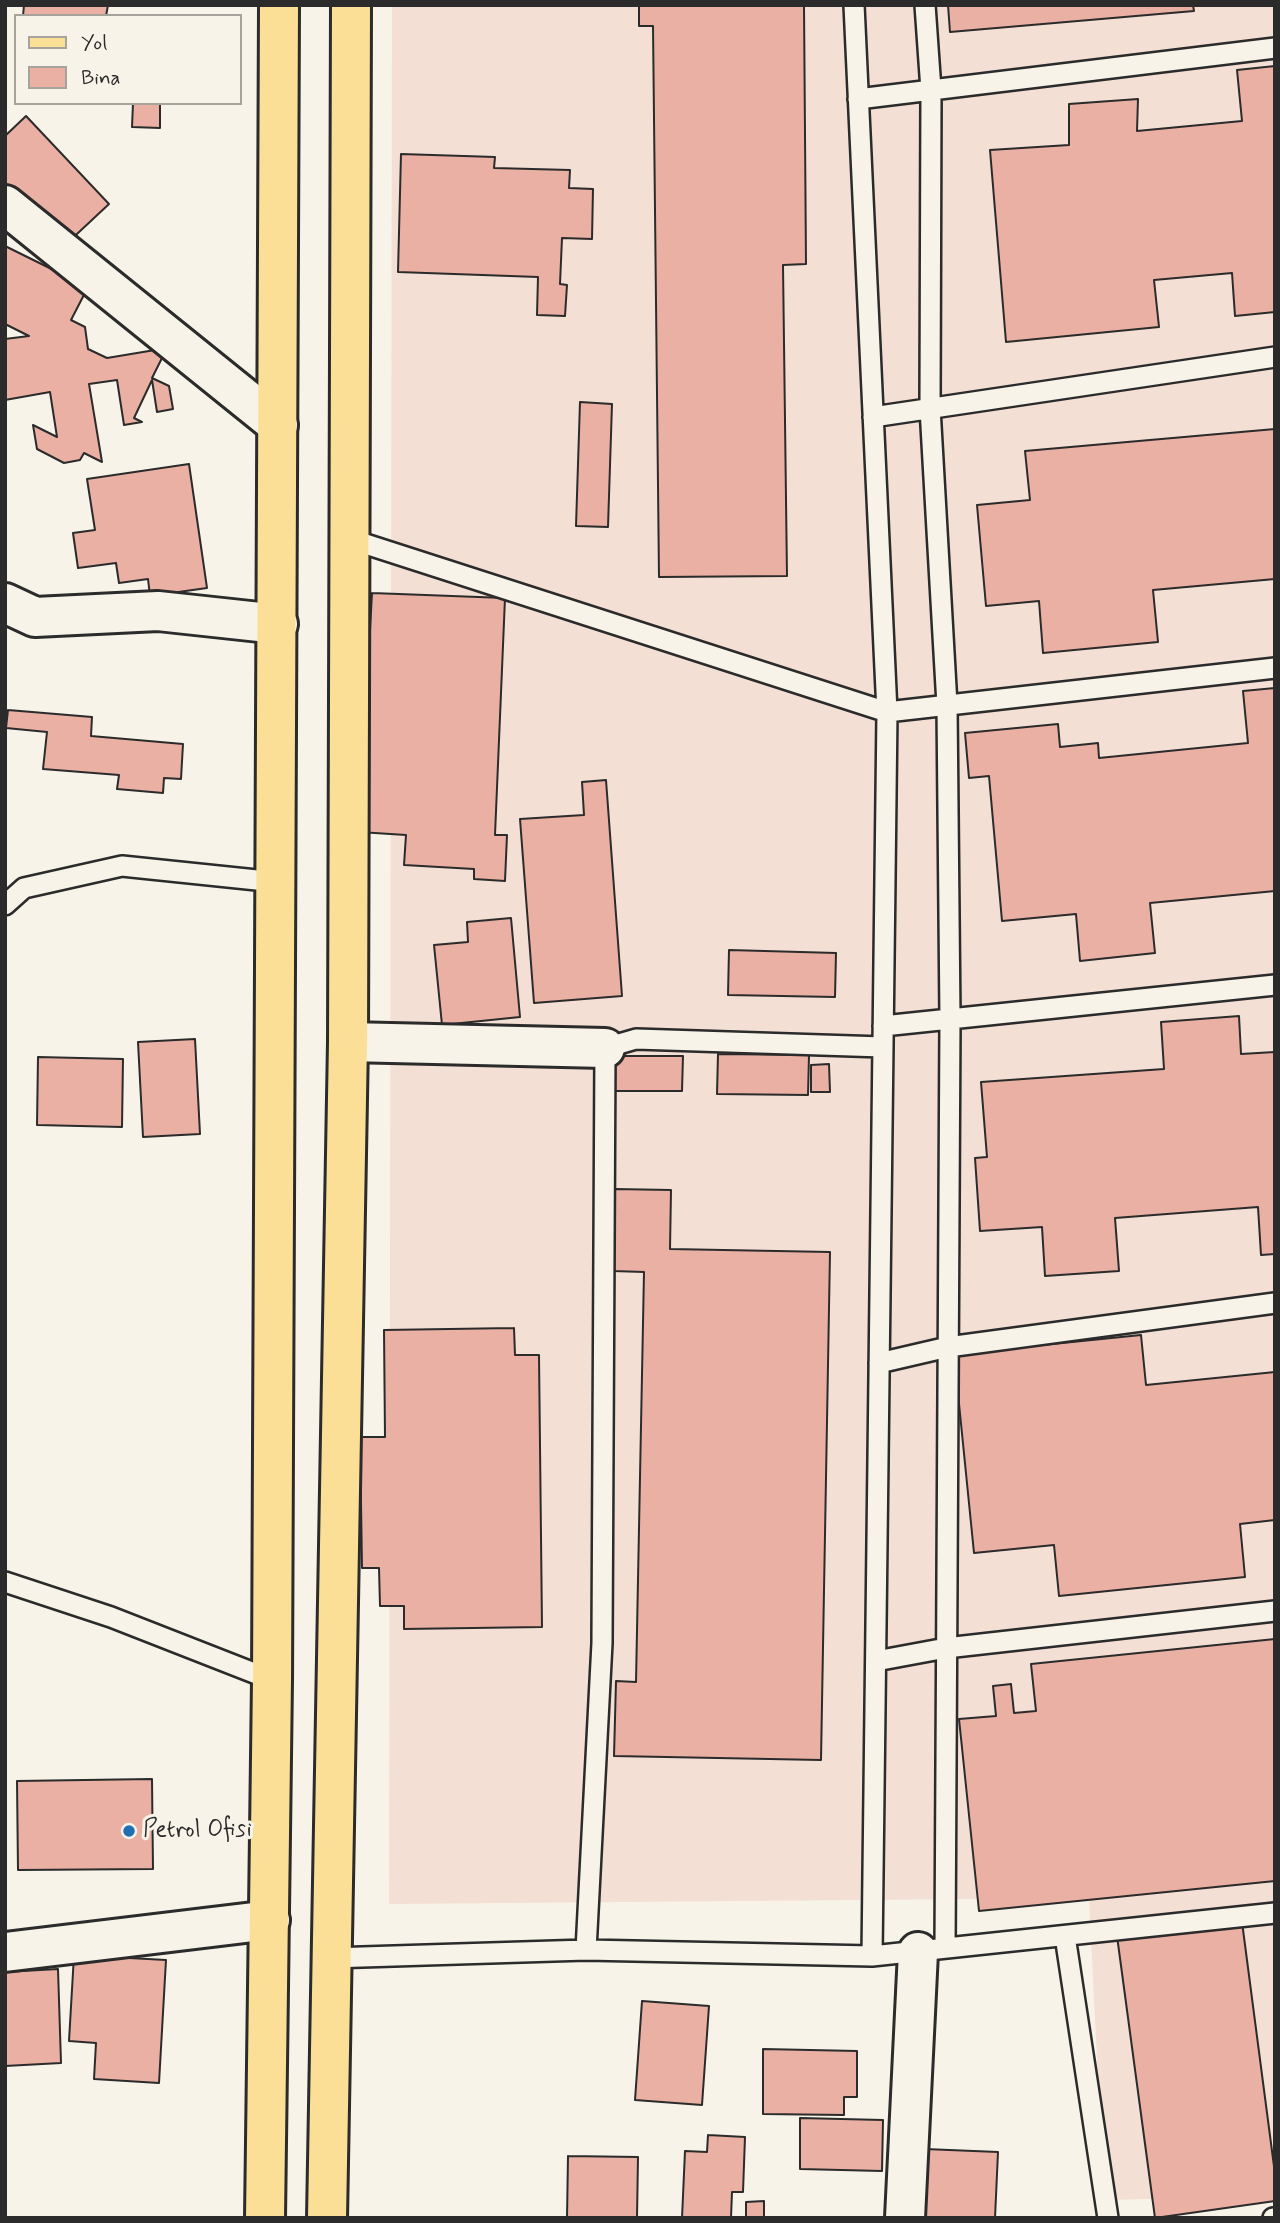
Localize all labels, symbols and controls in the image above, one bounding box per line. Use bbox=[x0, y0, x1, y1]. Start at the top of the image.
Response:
legend bbox=[14, 14, 242, 105]
text: Yol bbox=[81, 29, 107, 57]
text: Bina bbox=[81, 64, 121, 92]
place label: Petrol Ofisi bbox=[143, 1817, 252, 1845]
marker: Petrol Ofisi bbox=[121, 1823, 137, 1839]

